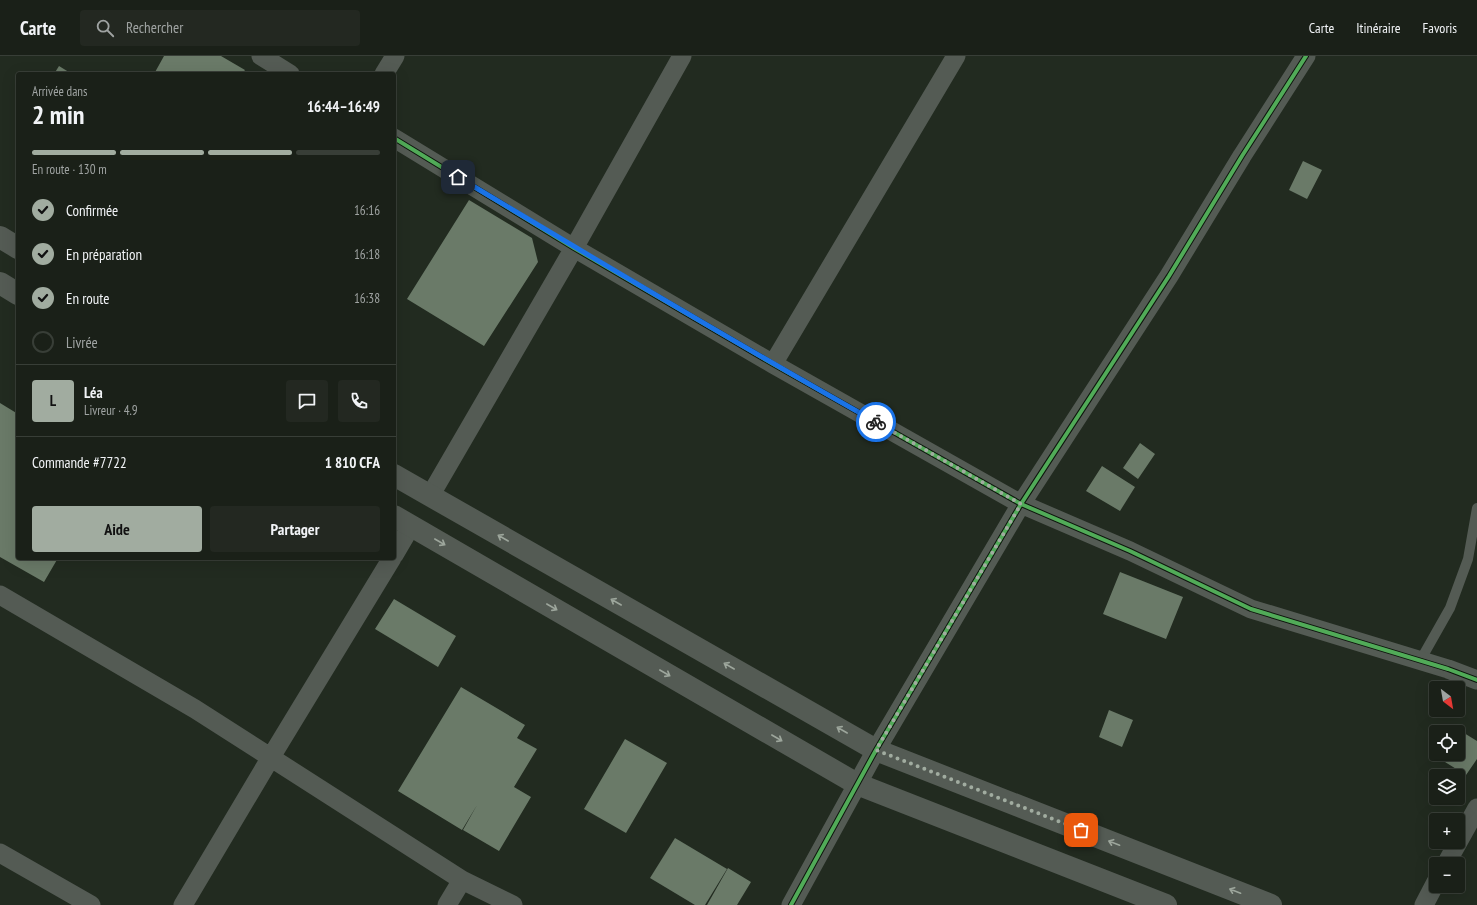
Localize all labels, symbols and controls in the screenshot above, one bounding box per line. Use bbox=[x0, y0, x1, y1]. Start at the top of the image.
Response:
search box bbox=[80, 10, 360, 46]
text: Carte bbox=[20, 16, 56, 40]
icon: search bbox=[94, 17, 116, 39]
text: Rechercher bbox=[126, 18, 183, 37]
text: Carte bbox=[1309, 19, 1334, 37]
text: Itinéraire bbox=[1356, 19, 1401, 37]
text: Favoris bbox=[1423, 19, 1457, 37]
text: Arrivée dans bbox=[32, 83, 87, 100]
text: 16:44–16:49 bbox=[307, 97, 380, 116]
text: 2 min bbox=[32, 98, 85, 131]
pin bbox=[441, 160, 475, 194]
text: En route · 130 m bbox=[32, 161, 107, 178]
icon: home bbox=[447, 166, 469, 188]
icon: check bbox=[32, 199, 54, 221]
text: Confirmée bbox=[66, 201, 118, 220]
text: 16:16 bbox=[354, 202, 380, 219]
icon: check bbox=[32, 243, 54, 265]
text: En préparation bbox=[66, 245, 142, 264]
text: 16:18 bbox=[354, 246, 380, 263]
icon: check bbox=[32, 287, 54, 309]
text: En route bbox=[66, 289, 110, 308]
text: 16:38 bbox=[354, 290, 380, 307]
text: Livrée bbox=[66, 333, 98, 352]
button: chat bbox=[286, 380, 328, 422]
button: phone bbox=[338, 380, 380, 422]
text: Léa bbox=[84, 383, 103, 402]
text: L bbox=[50, 391, 56, 410]
text: Livreur · 4.9 bbox=[84, 402, 138, 419]
courier bbox=[856, 402, 896, 442]
icon: bike bbox=[865, 411, 887, 433]
text: Commande #7722 bbox=[32, 453, 127, 472]
text: 1 810 CFA bbox=[325, 453, 380, 472]
button: Aide bbox=[32, 506, 202, 552]
button: Partager bbox=[210, 506, 380, 552]
one-way arrow bbox=[497, 533, 509, 541]
one-way arrow bbox=[434, 539, 446, 547]
one-way arrow bbox=[610, 597, 622, 605]
one-way arrow bbox=[546, 604, 558, 612]
one-way arrow bbox=[723, 662, 735, 669]
one-way arrow bbox=[659, 669, 671, 677]
north arrow bbox=[1429, 681, 1465, 717]
map controls bbox=[1429, 681, 1465, 893]
button: locate bbox=[1429, 725, 1465, 761]
one-way arrow bbox=[836, 726, 848, 734]
one-way arrow bbox=[771, 734, 783, 742]
button: layers bbox=[1429, 769, 1465, 805]
pin bbox=[1064, 813, 1098, 847]
button: + bbox=[1429, 813, 1465, 849]
icon: bag bbox=[1070, 819, 1092, 841]
one-way arrow bbox=[1108, 839, 1120, 847]
button: − bbox=[1429, 857, 1465, 893]
one-way arrow bbox=[1229, 886, 1241, 894]

